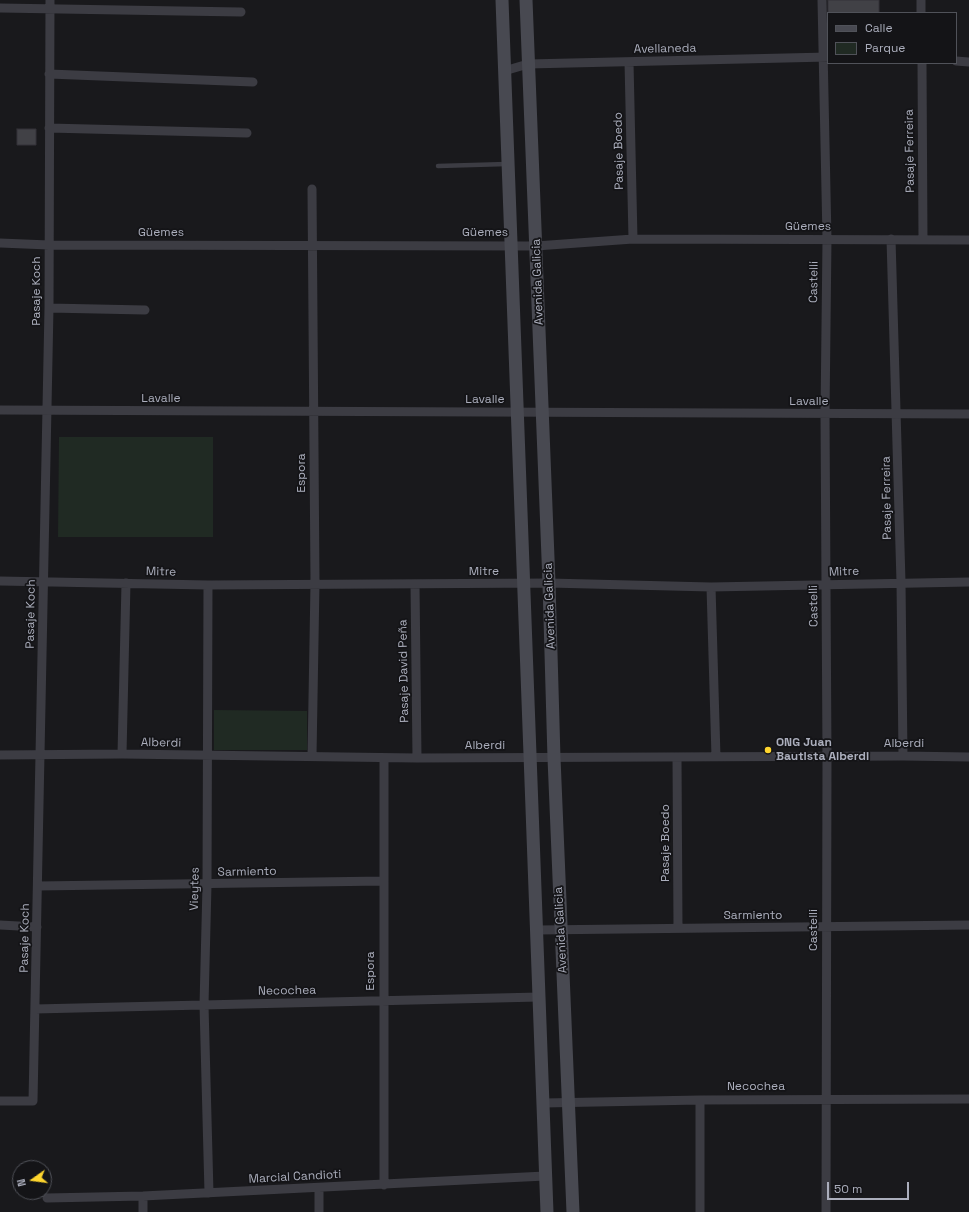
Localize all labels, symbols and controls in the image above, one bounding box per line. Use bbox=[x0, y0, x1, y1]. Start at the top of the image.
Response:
legend bbox=[827, 12, 957, 64]
text: Calle bbox=[865, 20, 893, 36]
text: Parque bbox=[865, 40, 905, 56]
street label: Avellaneda bbox=[634, 41, 696, 57]
street label: Pasaje Ferreira bbox=[902, 109, 918, 193]
street label: Pasaje Boedo bbox=[611, 112, 627, 190]
street label: Güemes bbox=[785, 220, 831, 234]
street label: Güemes bbox=[138, 226, 184, 240]
street label: Güemes bbox=[462, 226, 508, 240]
street label: Avenida Galicia bbox=[529, 239, 547, 325]
street label: Pasaje Koch bbox=[30, 256, 44, 326]
street label: Castelli bbox=[806, 261, 822, 303]
street label: Lavalle bbox=[141, 392, 181, 406]
street label: Lavalle bbox=[465, 393, 505, 407]
street label: Lavalle bbox=[789, 395, 829, 409]
street label: Espora bbox=[295, 453, 309, 493]
street label: Pasaje Ferreira bbox=[879, 456, 895, 540]
street label: Avenida Galicia bbox=[541, 563, 559, 649]
street label: Mitre bbox=[829, 564, 859, 580]
street label: Mitre bbox=[146, 565, 176, 579]
street label: Mitre bbox=[469, 565, 499, 579]
street label: Pasaje Koch bbox=[23, 579, 39, 649]
street label: Castelli bbox=[806, 585, 822, 627]
street label: Pasaje David Peña bbox=[396, 619, 412, 723]
street label: Alberdi bbox=[141, 735, 181, 751]
place label: ONG Juan Bautista Alberdi bbox=[776, 736, 869, 764]
street label: Alberdi bbox=[884, 737, 924, 751]
street label: Alberdi bbox=[465, 739, 505, 753]
marker: ONG Juan Bautista Alberdi bbox=[763, 745, 773, 755]
street label: Pasaje Boedo bbox=[659, 804, 673, 882]
street label: Sarmiento bbox=[217, 864, 277, 880]
street label: Vieytes bbox=[187, 867, 203, 911]
street label: Avenida Galicia bbox=[552, 886, 570, 974]
street label: Pasaje Koch bbox=[17, 903, 33, 973]
street label: Sarmiento bbox=[723, 909, 783, 923]
street label: Castelli bbox=[807, 909, 821, 951]
street label: Espora bbox=[364, 951, 378, 991]
street label: Necochea bbox=[258, 983, 316, 999]
street label: Necochea bbox=[727, 1080, 785, 1094]
north arrow bbox=[12, 1160, 52, 1200]
street label: Marcial Candioti bbox=[248, 1167, 342, 1187]
scale bar bbox=[829, 1174, 911, 1200]
text: N bbox=[14, 1177, 29, 1188]
text: 50 m bbox=[834, 1181, 862, 1197]

